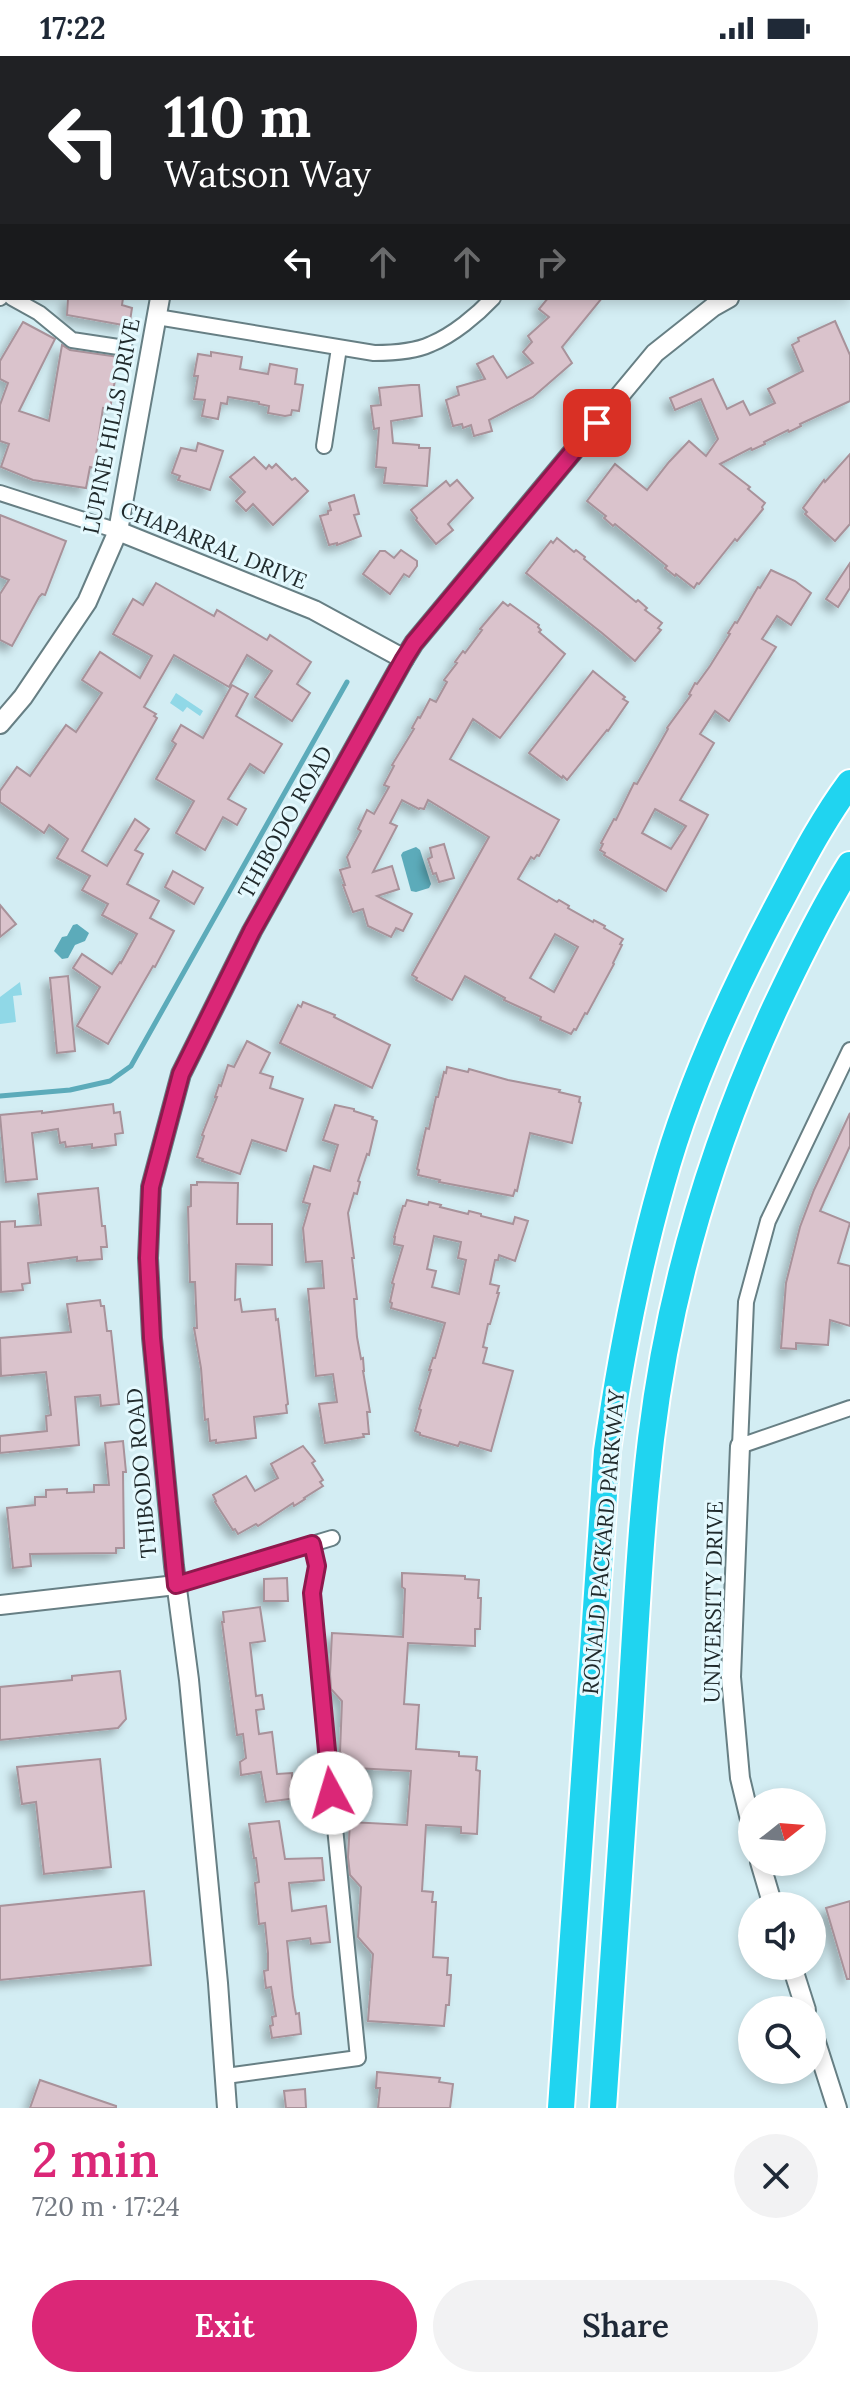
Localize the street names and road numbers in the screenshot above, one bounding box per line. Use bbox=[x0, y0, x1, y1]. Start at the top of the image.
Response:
street label: LUPINE HILLS DRIVE bbox=[76, 316, 146, 536]
street label: CHAPARRAL DRIVE bbox=[116, 495, 312, 595]
street label: THIBODO ROAD bbox=[231, 741, 339, 903]
street label: THIBODO ROAD bbox=[120, 1387, 162, 1559]
street label: RONALD PACKARD PARKWAY bbox=[576, 1387, 630, 1696]
street label: UNIVERSITY DRIVE bbox=[697, 1501, 729, 1703]

